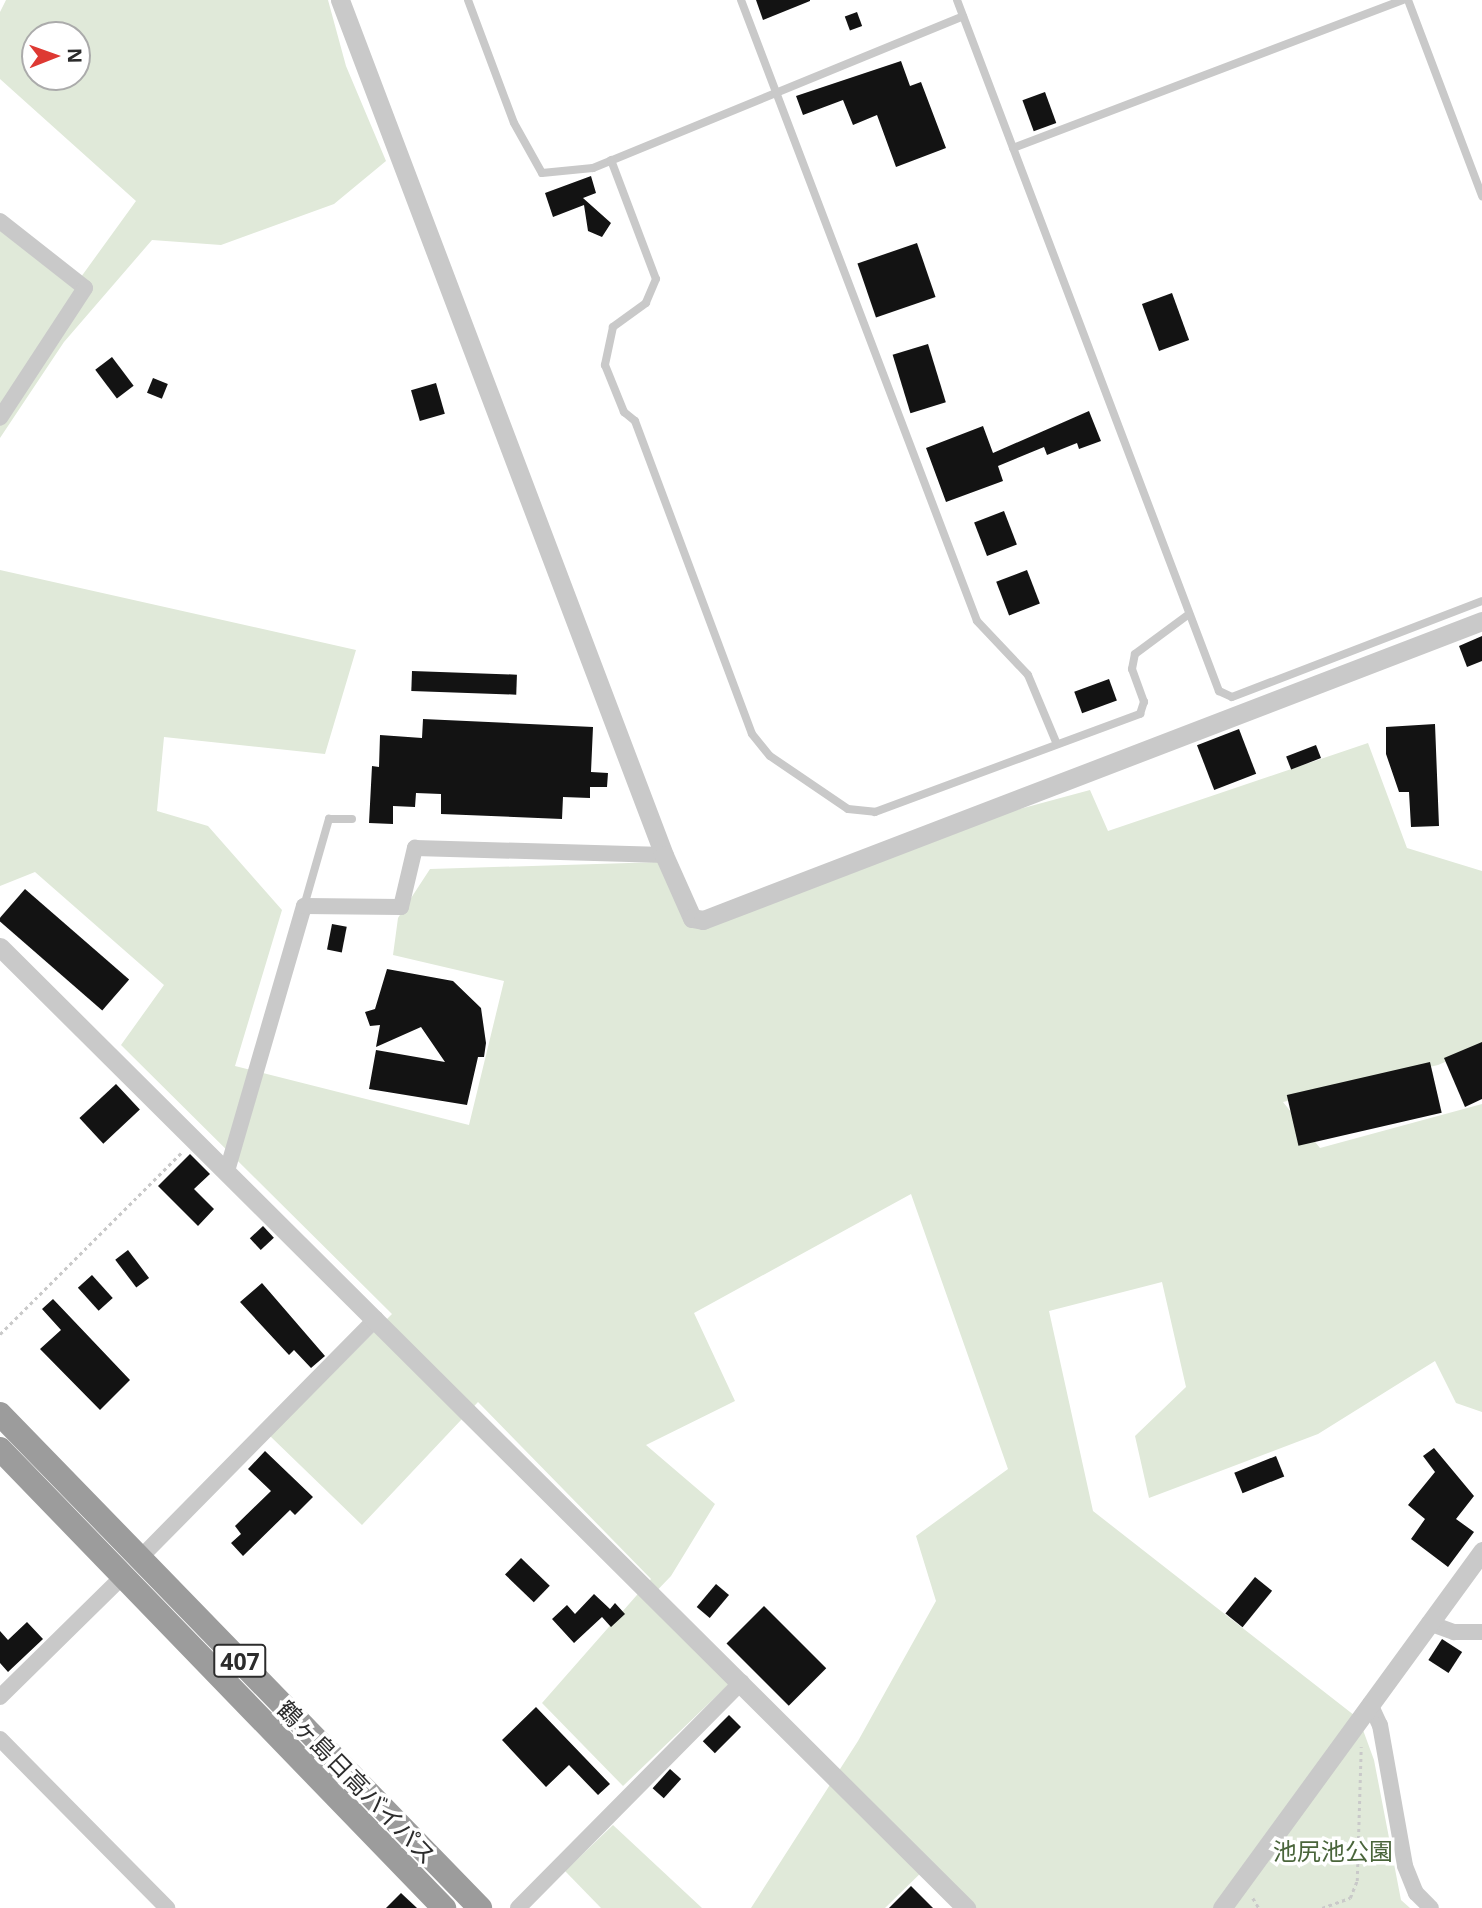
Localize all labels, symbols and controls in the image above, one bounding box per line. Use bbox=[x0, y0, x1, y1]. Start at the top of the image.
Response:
north arrow bbox=[21, 21, 91, 91]
text: N bbox=[62, 48, 88, 64]
road number: 407 bbox=[212, 1642, 268, 1680]
street label: 鶴ヶ島日高バイパス bbox=[272, 1694, 442, 1870]
park label: 池尻池公園 bbox=[1273, 1837, 1393, 1865]

